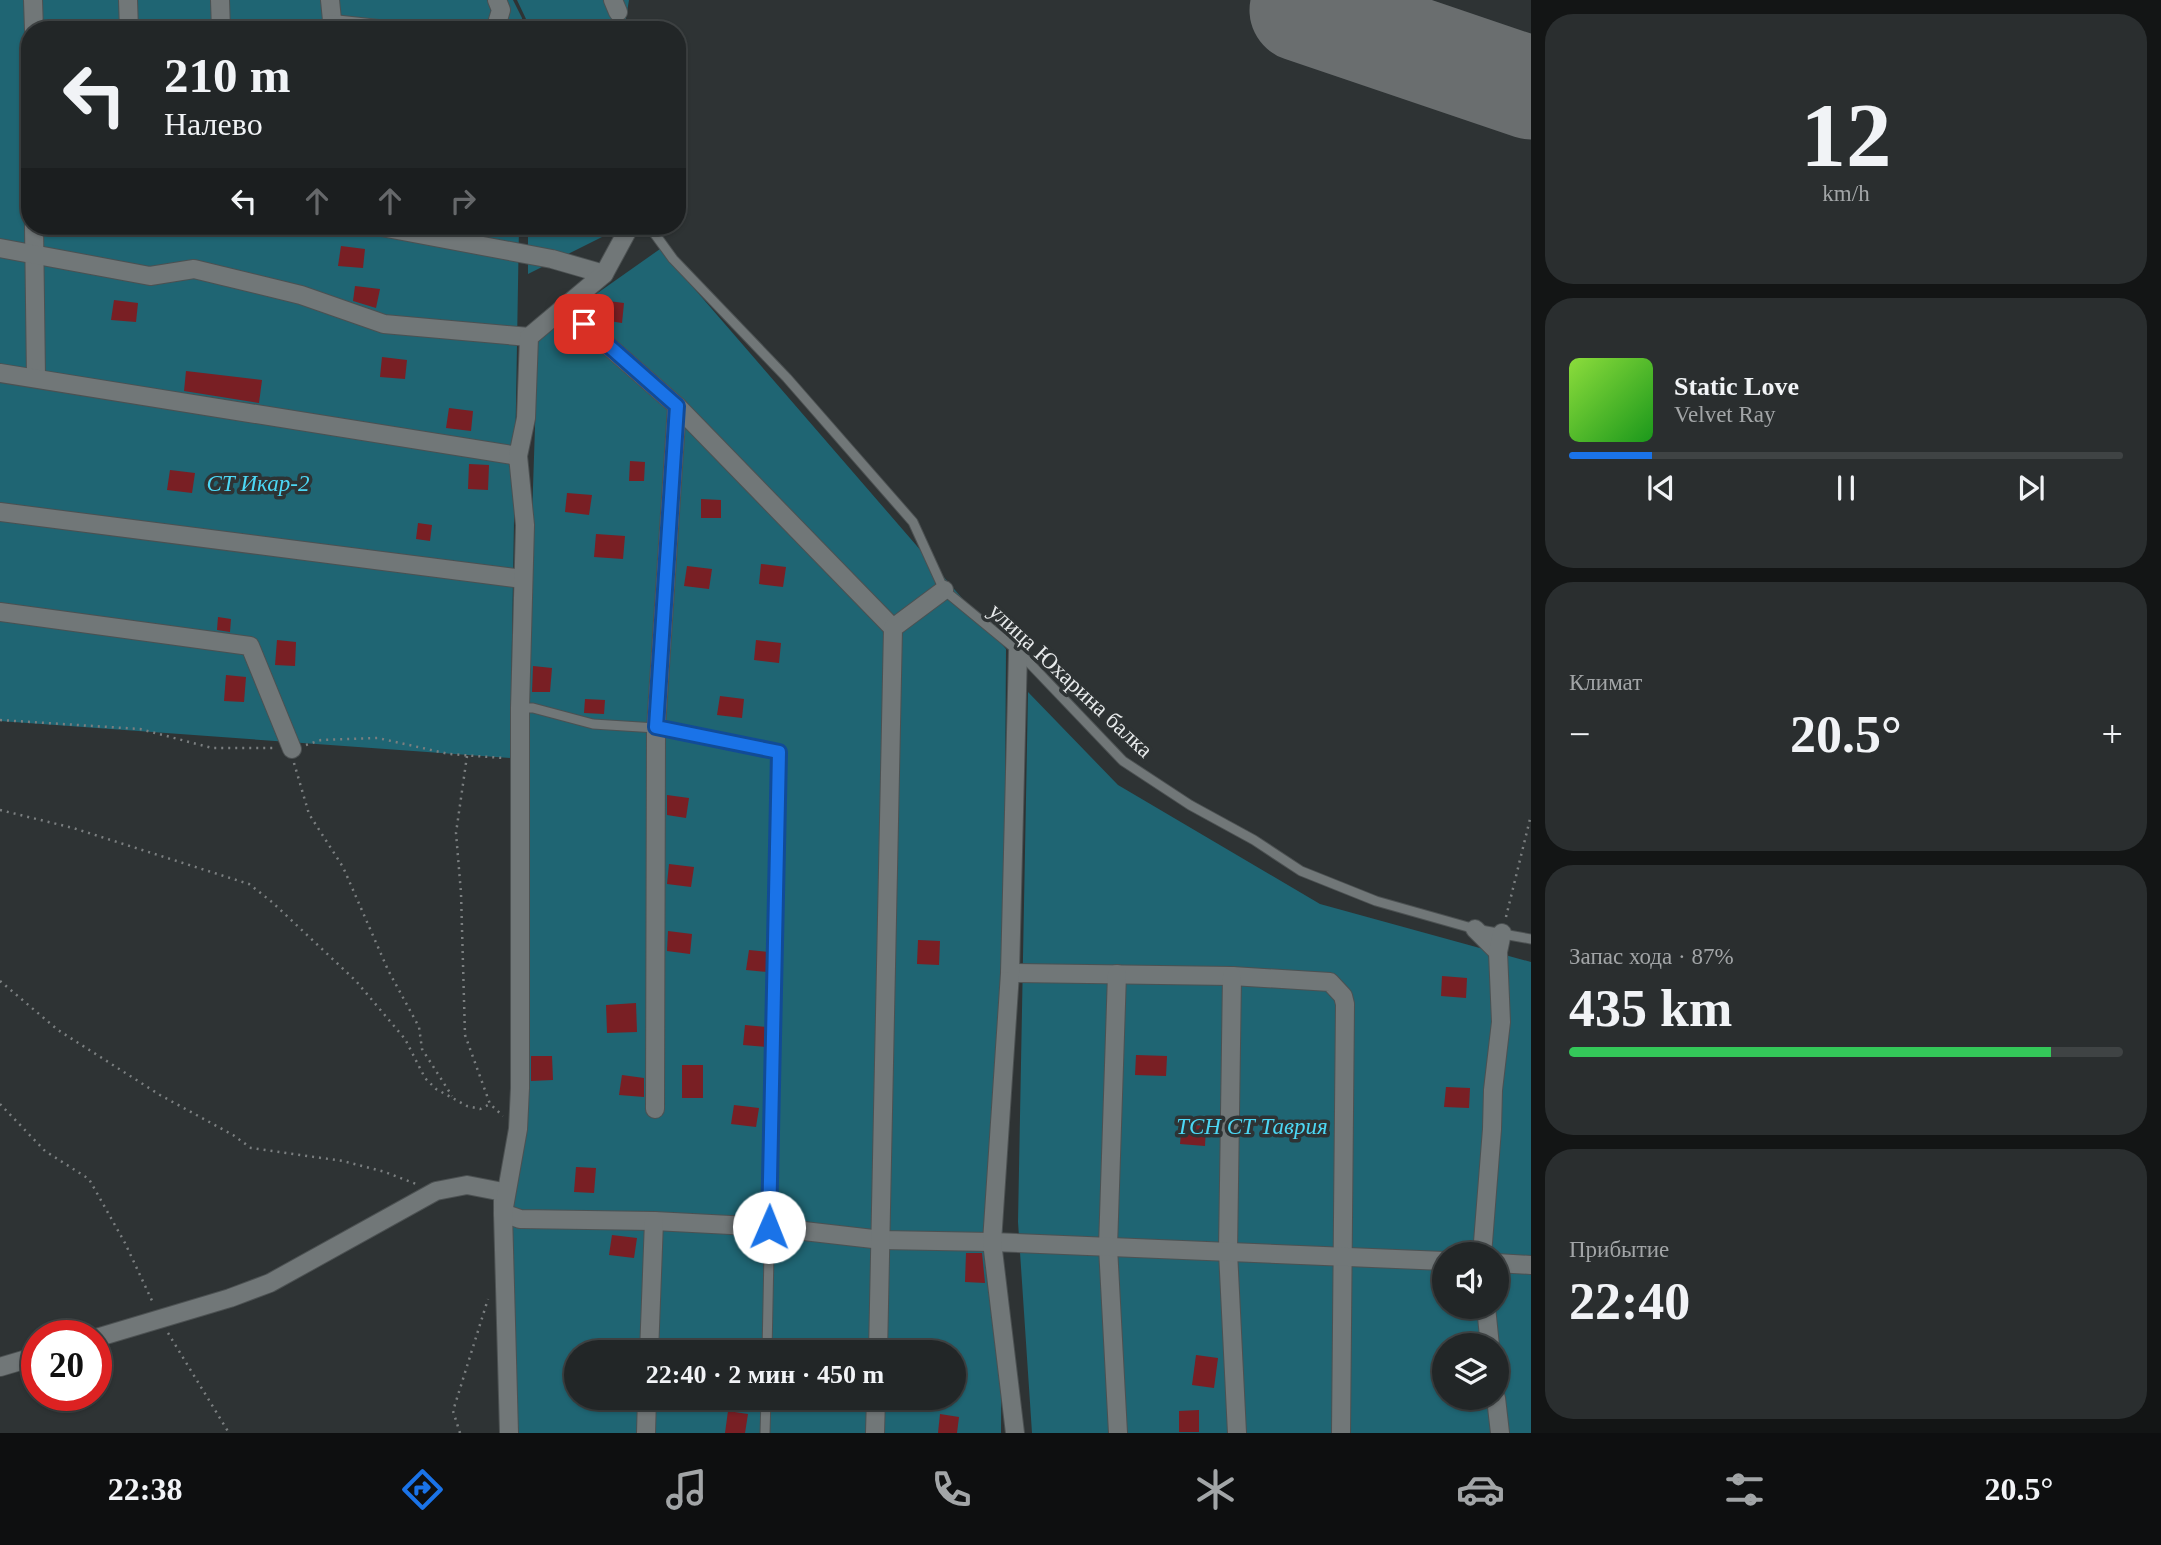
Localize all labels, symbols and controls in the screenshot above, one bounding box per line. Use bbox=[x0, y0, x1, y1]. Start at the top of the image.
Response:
text: 210 m bbox=[164, 48, 291, 103]
icon: left bbox=[49, 49, 140, 140]
text: 12 bbox=[1801, 85, 1892, 186]
text: Налево bbox=[164, 106, 263, 142]
text: km/h bbox=[1822, 181, 1870, 206]
icon: left bbox=[225, 182, 263, 220]
icon: ahead bbox=[298, 182, 336, 220]
icon: ahead bbox=[371, 182, 409, 220]
icon: right bbox=[444, 182, 482, 220]
pin bbox=[554, 294, 614, 354]
icon: arrive bbox=[565, 305, 603, 343]
text: Static Love bbox=[1674, 372, 1799, 401]
text: Velvet Ray bbox=[1674, 402, 1776, 427]
icon: previous bbox=[1642, 469, 1680, 507]
icon: pause bbox=[1827, 469, 1865, 507]
icon: next bbox=[2012, 469, 2050, 507]
park label: СТ Икар-2 bbox=[207, 471, 309, 496]
street label: улица Юхарина балка bbox=[984, 598, 1158, 763]
text: Климат bbox=[1569, 670, 1642, 695]
text: 20.5° bbox=[1790, 706, 1902, 763]
text: − bbox=[1569, 713, 1590, 755]
text: + bbox=[2102, 713, 2123, 755]
text: Запас хода · 87% bbox=[1569, 944, 1734, 969]
text: 435 km bbox=[1569, 980, 1732, 1037]
park label: ТСН СТ Таврия bbox=[1176, 1114, 1328, 1139]
position arrow bbox=[732, 1190, 806, 1264]
text: Прибытие bbox=[1569, 1237, 1669, 1262]
map controls bbox=[1432, 1242, 1509, 1410]
button: sound bbox=[1432, 1242, 1509, 1319]
text: 22:40 bbox=[1569, 1273, 1690, 1330]
speed limit sign: 20 bbox=[21, 1320, 112, 1411]
button: layers bbox=[1432, 1333, 1509, 1410]
text: 22:40 · 2 мин · 450 m bbox=[646, 1360, 884, 1389]
icon: directions bbox=[398, 1465, 447, 1514]
icon: music bbox=[662, 1465, 711, 1514]
icon: phone bbox=[927, 1465, 976, 1514]
icon: climate bbox=[1191, 1465, 1240, 1514]
icon: car bbox=[1456, 1465, 1505, 1514]
icon: filters bbox=[1720, 1465, 1769, 1514]
text: 22:38 bbox=[108, 1471, 182, 1507]
text: 20.5° bbox=[1984, 1471, 2053, 1507]

